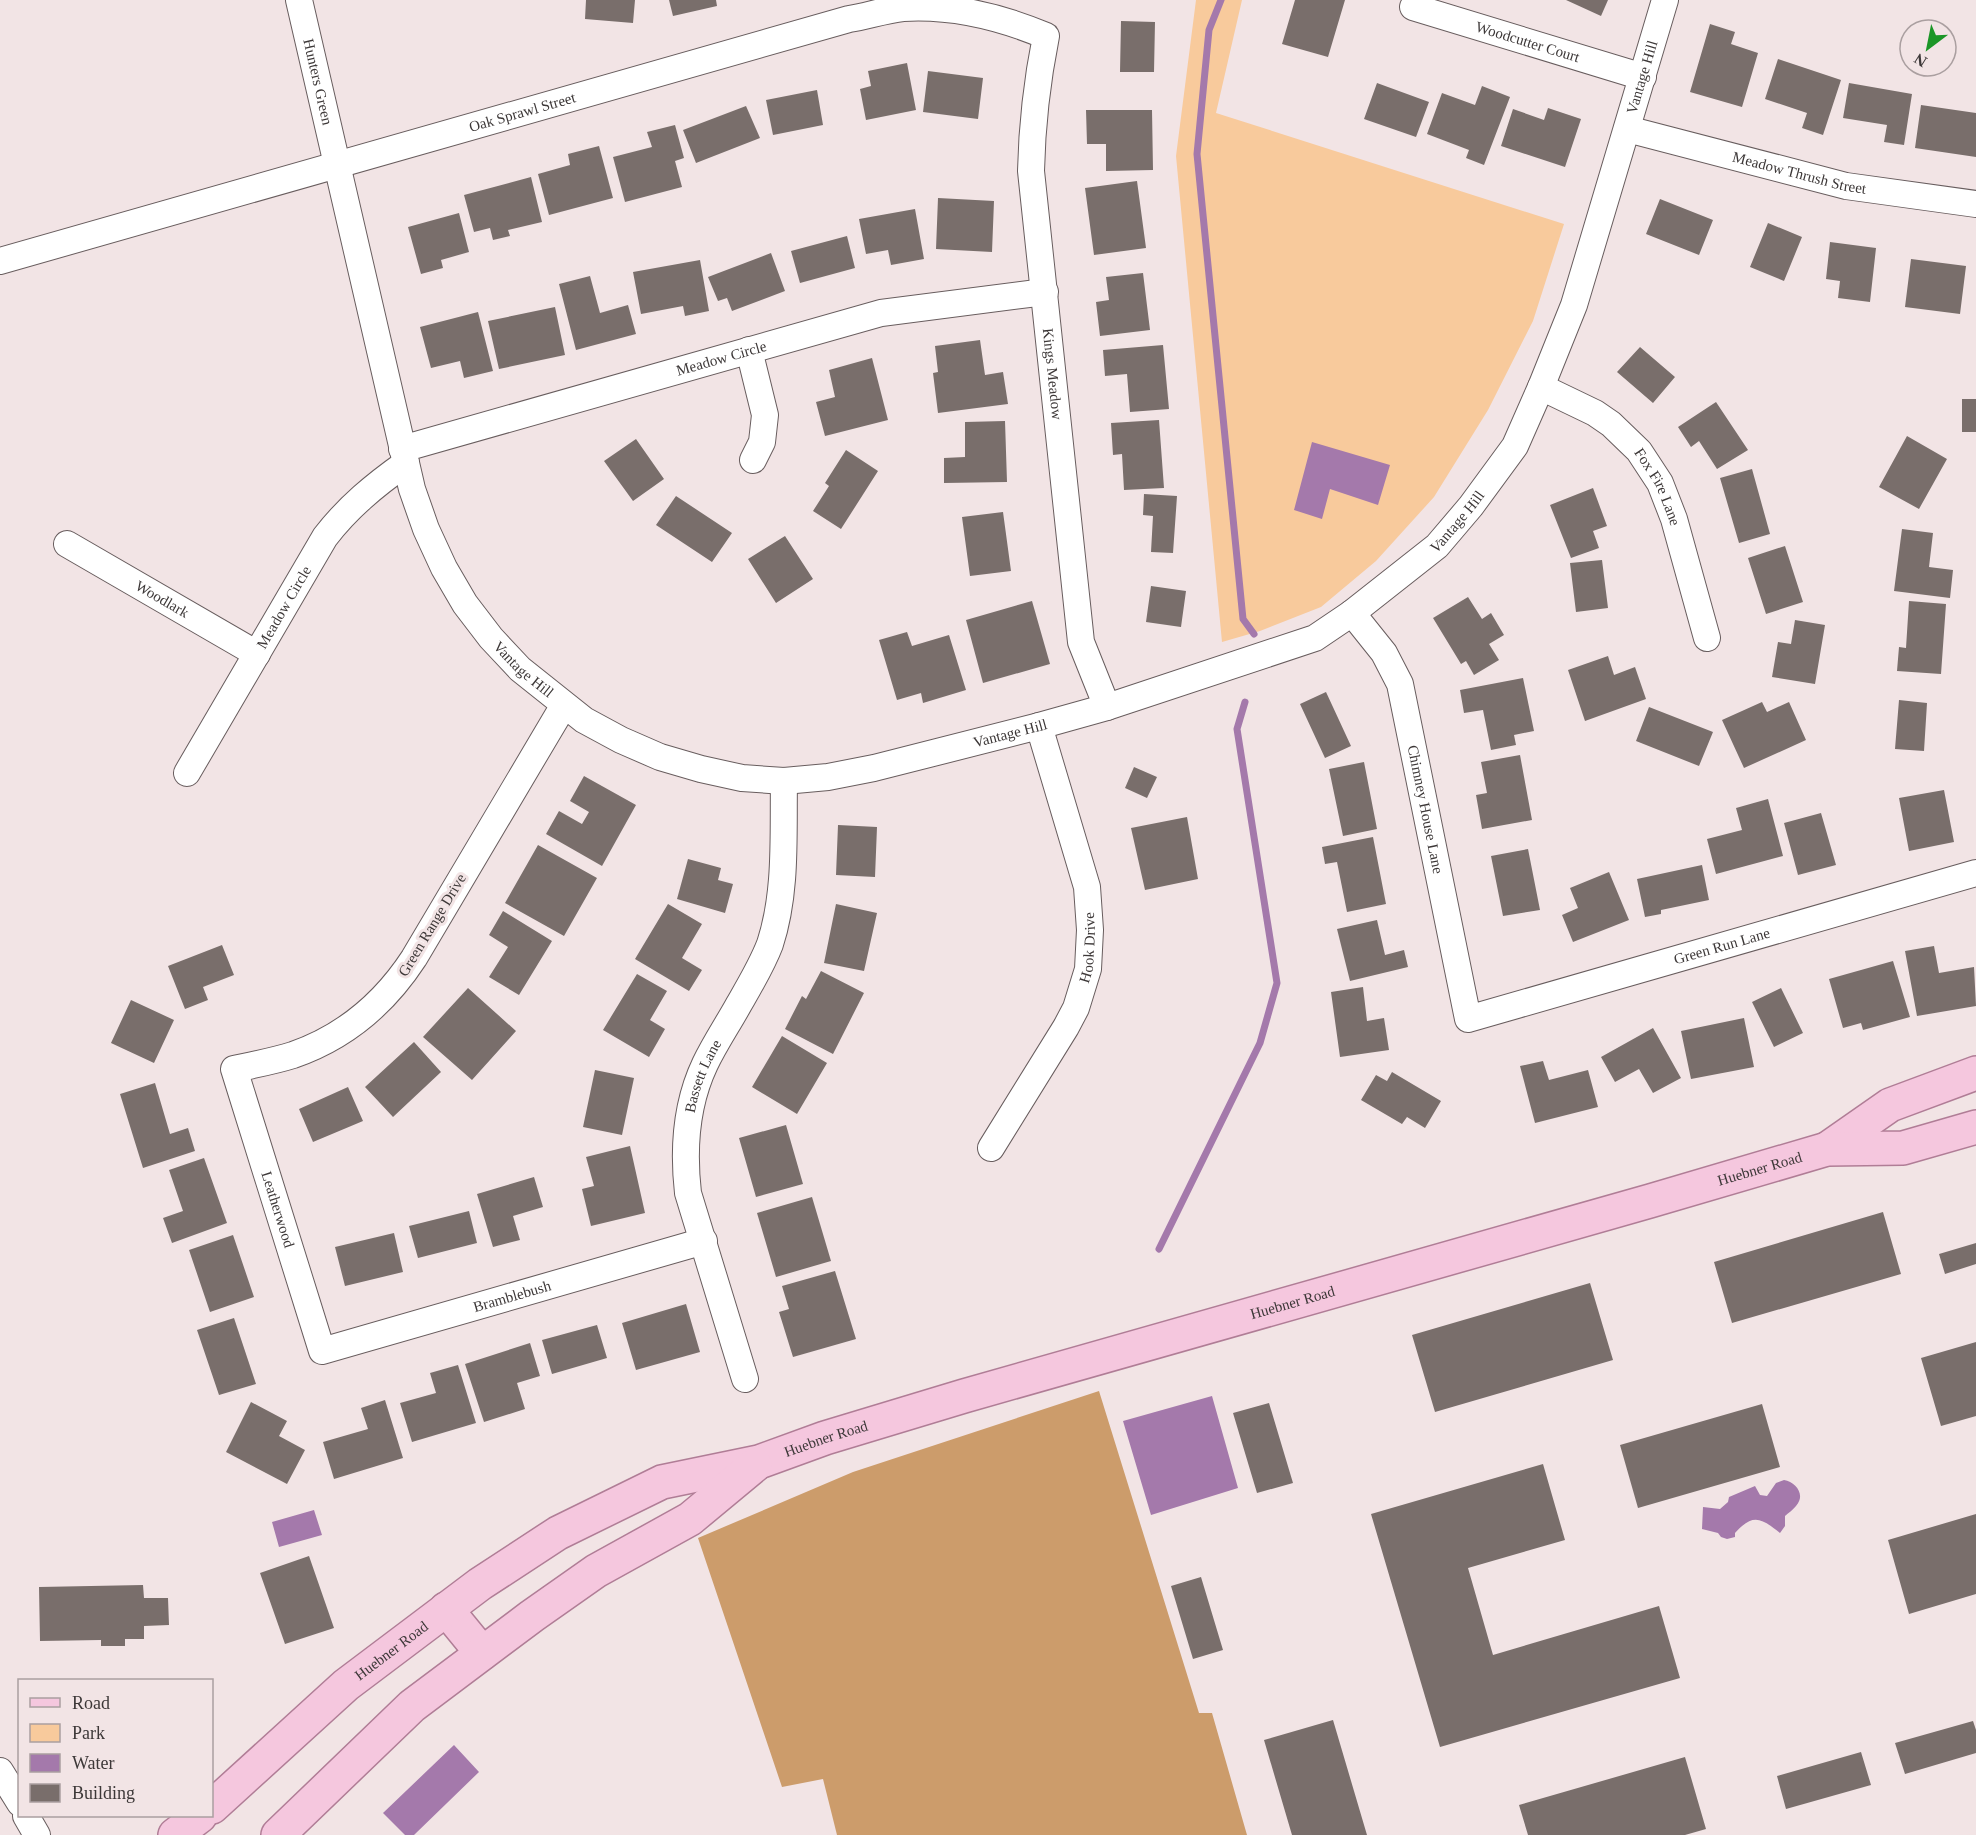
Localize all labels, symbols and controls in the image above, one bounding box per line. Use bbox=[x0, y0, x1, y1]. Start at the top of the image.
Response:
north arrow bbox=[1898, 18, 1958, 78]
street label: Woodcutter Court bbox=[1474, 19, 1582, 65]
street label: Hunters Green bbox=[300, 37, 336, 127]
street label: Vantage Hill bbox=[1624, 39, 1660, 115]
text: N bbox=[1911, 50, 1930, 71]
street label: Oak Sprawl Street bbox=[467, 89, 578, 135]
street label: Meadow Thrush Street bbox=[1731, 149, 1868, 197]
street label: Kings Meadow bbox=[1040, 327, 1065, 421]
street label: Meadow Circle bbox=[674, 338, 769, 379]
street label: Fox Fire Lane bbox=[1631, 445, 1684, 528]
street label: Vantage Hill bbox=[1427, 488, 1487, 556]
street label: Meadow Circle bbox=[254, 563, 314, 651]
street label: Woodlark bbox=[133, 577, 192, 621]
street label: Vantage Hill bbox=[490, 638, 557, 701]
street label: Vantage Hill bbox=[972, 716, 1049, 750]
street label: Chimney House Lane bbox=[1405, 744, 1446, 875]
street label: Green Range Drive bbox=[395, 871, 469, 979]
street label: Hook Drive bbox=[1076, 911, 1098, 985]
street label: Green Run Lane bbox=[1672, 925, 1772, 967]
street label: Bassett Lane bbox=[682, 1037, 724, 1114]
street label: Huebner Road bbox=[1716, 1149, 1804, 1189]
street label: Leatherwood bbox=[258, 1169, 297, 1250]
street label: Bramblebush bbox=[471, 1277, 553, 1315]
street label: Huebner Road bbox=[1248, 1283, 1337, 1322]
street label: Huebner Road bbox=[782, 1417, 870, 1460]
street label: Huebner Road bbox=[352, 1618, 431, 1683]
legend bbox=[18, 1679, 213, 1817]
text: Road bbox=[72, 1693, 110, 1713]
text: Park bbox=[72, 1723, 105, 1743]
text: Water bbox=[72, 1753, 115, 1773]
text: Building bbox=[72, 1783, 135, 1803]

